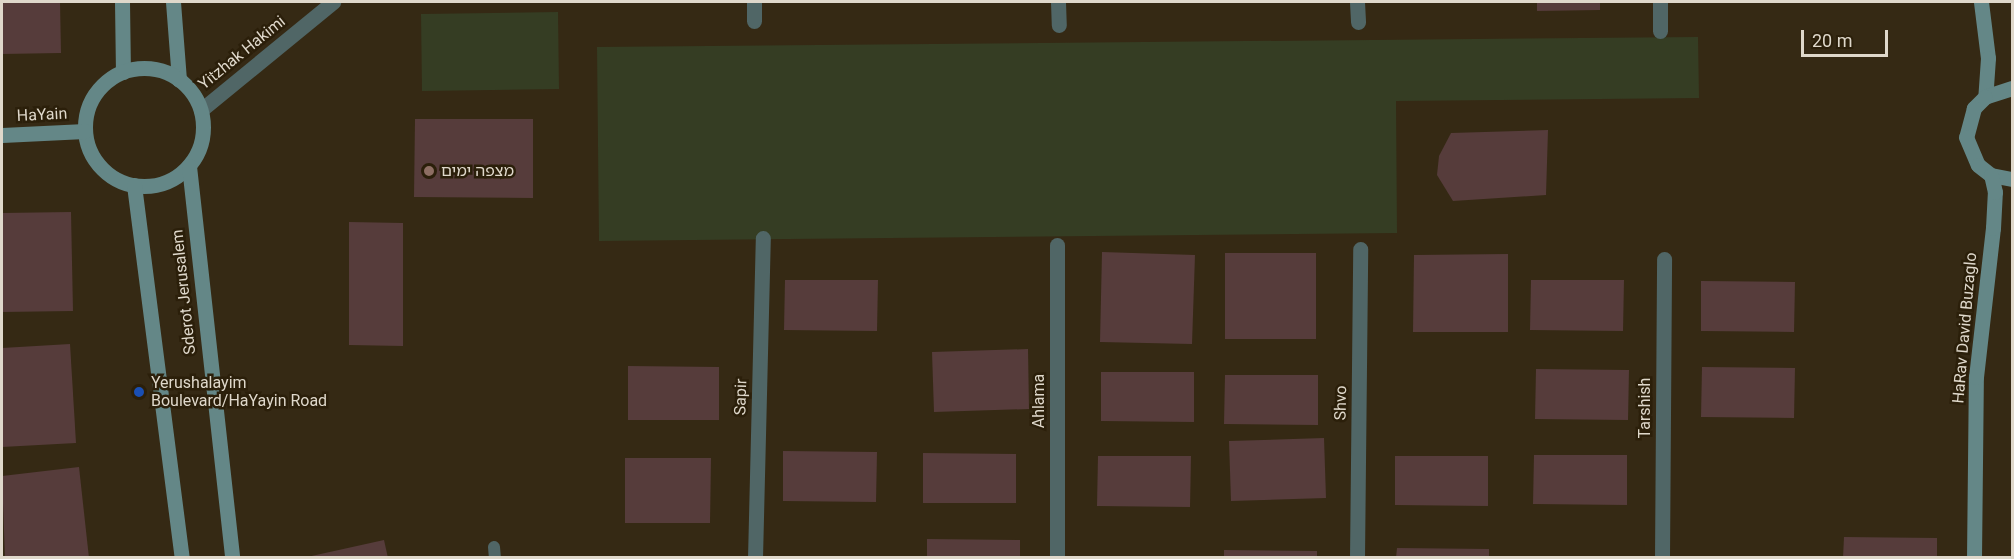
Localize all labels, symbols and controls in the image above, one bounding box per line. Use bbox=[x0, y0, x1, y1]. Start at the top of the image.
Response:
street label: Yitzhak Hakimi bbox=[195, 12, 289, 94]
scale bar bbox=[1804, 18, 1891, 56]
text: 20 m bbox=[1812, 30, 1852, 51]
street label: HaYain bbox=[16, 104, 68, 126]
place label: מצפה ימים bbox=[441, 161, 514, 181]
marker: מצפה ימים bbox=[422, 164, 436, 178]
street label: Sderot Jerusalem bbox=[168, 229, 200, 355]
street label: HaRav David Buzaglo bbox=[1949, 252, 1981, 404]
place label: Yerushalayim Boulevard/HaYayin Road bbox=[151, 373, 327, 411]
street label: Ahlama bbox=[1029, 374, 1049, 428]
street label: Sapir bbox=[731, 378, 751, 416]
street label: Tarshish bbox=[1635, 378, 1655, 438]
marker: Yerushalayim Boulevard/HaYayin Road bbox=[132, 385, 146, 399]
street label: Shvo bbox=[1331, 385, 1351, 421]

